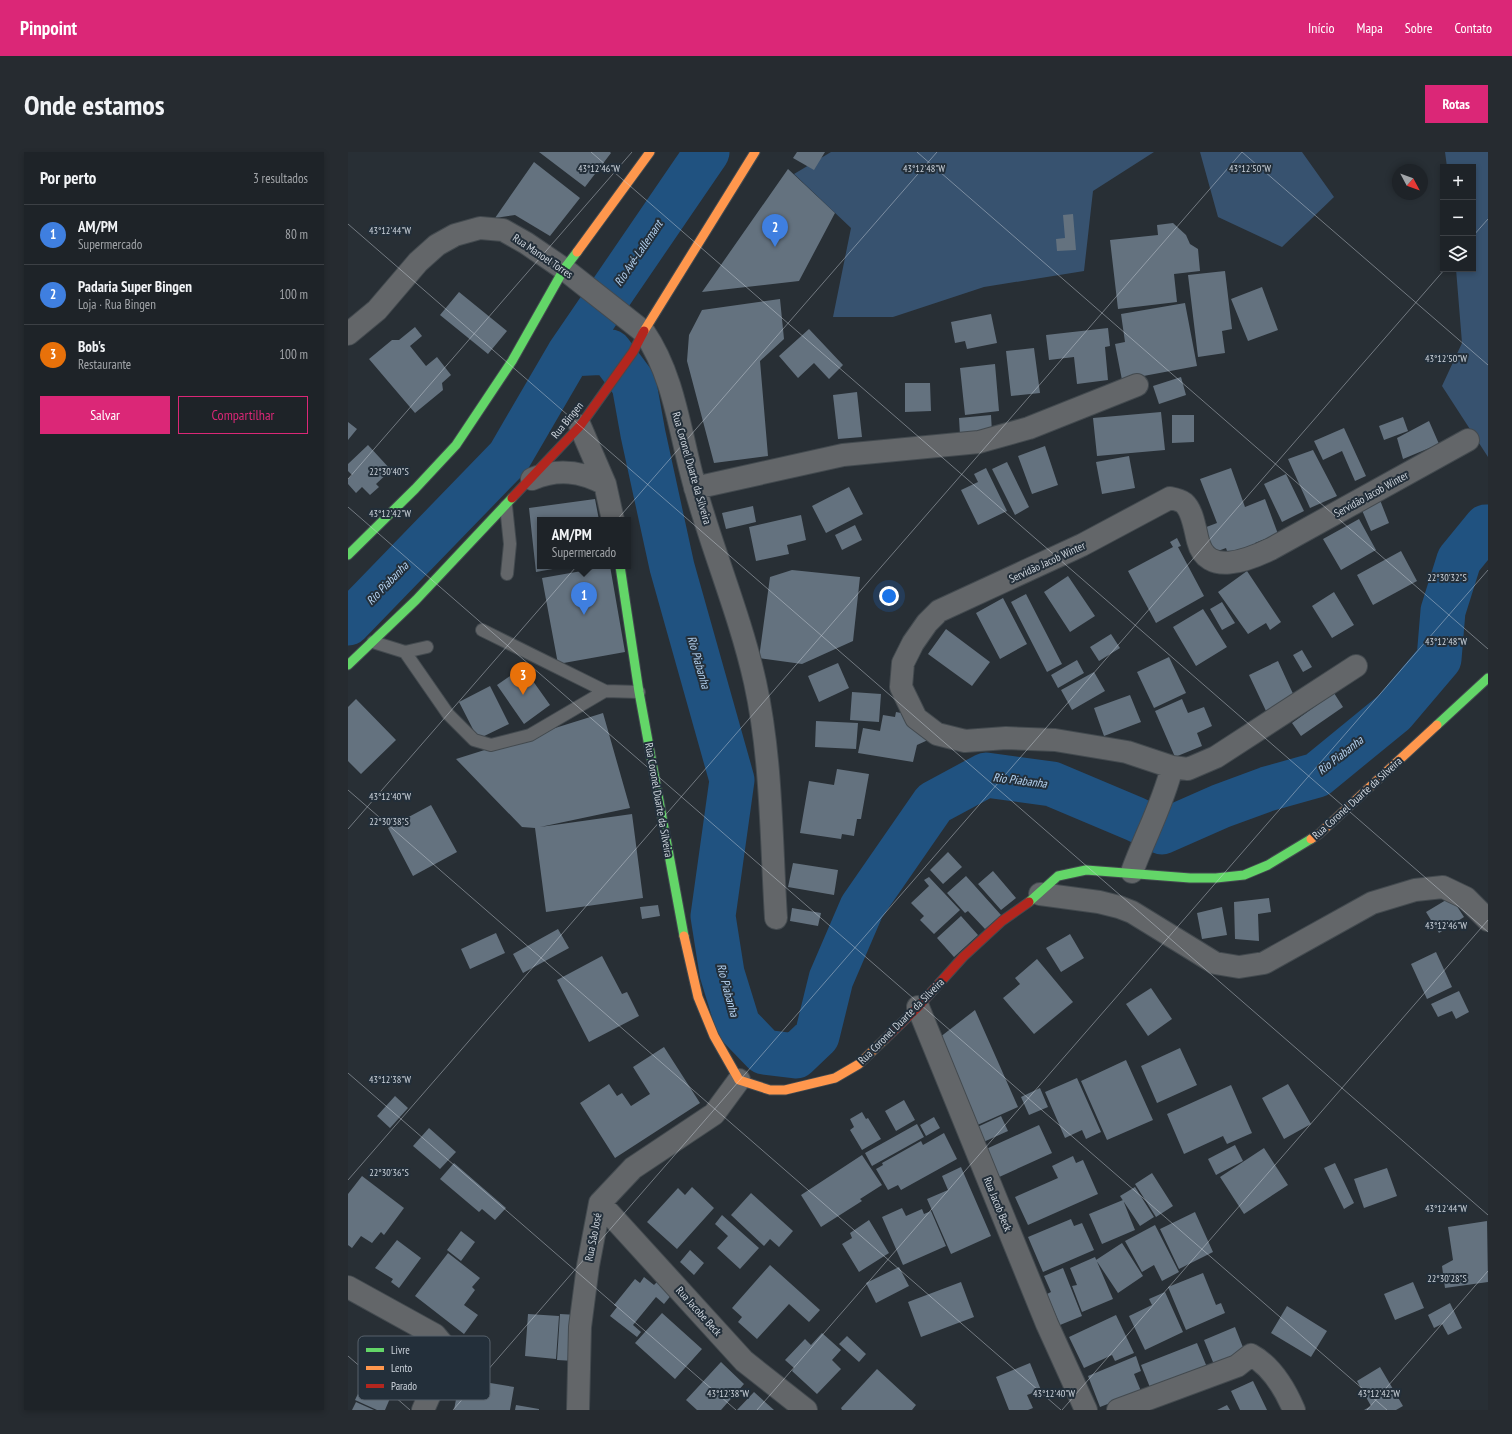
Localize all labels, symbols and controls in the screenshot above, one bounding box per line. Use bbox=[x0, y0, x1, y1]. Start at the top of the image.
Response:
text: Pinpoint bbox=[20, 16, 77, 40]
text: Início bbox=[1308, 19, 1335, 37]
text: Mapa bbox=[1357, 19, 1383, 37]
text: Sobre bbox=[1405, 19, 1433, 37]
text: Contato bbox=[1455, 19, 1492, 37]
button: Rotas bbox=[1425, 85, 1488, 123]
text: Onde estamos bbox=[24, 86, 165, 123]
text: 43°12'46"W bbox=[578, 162, 620, 175]
text: 43°12'48"W bbox=[903, 162, 945, 175]
text: 43°12'50"W bbox=[1229, 162, 1271, 175]
north arrow bbox=[1392, 164, 1428, 200]
map controls bbox=[1440, 164, 1476, 272]
button: + bbox=[1440, 164, 1476, 200]
text: Por perto bbox=[40, 167, 96, 189]
text: 3 resultados bbox=[253, 170, 308, 187]
button: − bbox=[1440, 200, 1476, 236]
pin: 2 bbox=[762, 214, 788, 247]
water label: Rio Avé‐Lallemant bbox=[611, 216, 666, 289]
text: AM/PM bbox=[78, 217, 118, 236]
text: 43°12'44"W bbox=[369, 224, 411, 237]
text: 1 bbox=[50, 226, 56, 243]
text: 80 m bbox=[285, 226, 308, 243]
street label: Rua Manoel Torres bbox=[510, 231, 576, 281]
text: Supermercado bbox=[78, 236, 142, 253]
button: layers bbox=[1440, 236, 1476, 272]
text: Padaria Super Bingen bbox=[78, 277, 192, 296]
text: 2 bbox=[50, 286, 56, 303]
text: 100 m bbox=[279, 286, 308, 303]
text: Loja · Rua Bingen bbox=[78, 296, 156, 313]
text: Bob's bbox=[78, 337, 105, 356]
text: 3 bbox=[50, 346, 56, 363]
text: 100 m bbox=[279, 346, 308, 363]
text: 43°12'50"W bbox=[1425, 352, 1467, 365]
text: Restaurante bbox=[78, 356, 131, 373]
button: Salvar bbox=[40, 396, 170, 434]
button: Compartilhar bbox=[178, 396, 308, 434]
street label: Rua Bingen bbox=[548, 399, 586, 441]
street label: Rua Coronel Duarte da Silveira bbox=[669, 410, 715, 526]
text: 22°30'40"S bbox=[369, 465, 409, 478]
street label: Servidão Jacob Winter bbox=[1331, 468, 1411, 520]
text: 43°12'42"W bbox=[369, 507, 411, 520]
popup bbox=[537, 517, 631, 569]
text: AM/PM bbox=[552, 525, 592, 544]
street label: Servidão Jacob Winter bbox=[1007, 538, 1087, 586]
text: Supermercado bbox=[552, 544, 616, 561]
water label: Rio Piabanha bbox=[363, 557, 412, 608]
text: 22°30'32"S bbox=[1427, 571, 1467, 584]
pin: 1 bbox=[571, 582, 597, 615]
your location bbox=[879, 586, 899, 606]
water label: Rio Piabanha bbox=[684, 634, 714, 691]
text: 43°12'48"W bbox=[1425, 635, 1467, 648]
pin: 3 bbox=[510, 662, 536, 695]
water label: Rio Piabanha bbox=[1314, 732, 1367, 778]
street label: Rua Coronel Duarte da Silveira bbox=[642, 742, 676, 858]
street label: Rua Coronel Duarte da Silveira bbox=[1309, 754, 1405, 842]
water label: Rio Piabanha bbox=[992, 769, 1049, 791]
text: 43°12'40"W bbox=[369, 790, 411, 803]
text: 22°30'38"S bbox=[369, 815, 409, 828]
text: 43°12'46"W bbox=[1425, 919, 1467, 932]
water label: Rio Piabanha bbox=[714, 962, 743, 1019]
street label: Rua Coronel Duarte da Silveira bbox=[855, 975, 947, 1067]
text: 43°12'38"W bbox=[369, 1073, 411, 1086]
text: 22°30'36"S bbox=[369, 1166, 409, 1179]
street label: Rua Jacob Beck bbox=[981, 1175, 1015, 1234]
text: 43°12'44"W bbox=[1425, 1202, 1467, 1215]
street label: Rua Sâo José bbox=[581, 1211, 605, 1262]
text: 22°30'28"S bbox=[1427, 1272, 1467, 1285]
street label: Rua Jacobe Beck bbox=[673, 1283, 725, 1339]
legend bbox=[358, 1336, 490, 1400]
text: Livre bbox=[391, 1343, 410, 1357]
text: Lento bbox=[391, 1361, 412, 1375]
text: Parado bbox=[391, 1379, 417, 1393]
text: 43°12'38"W bbox=[707, 1387, 749, 1400]
text: 43°12'40"W bbox=[1033, 1387, 1075, 1400]
text: 43°12'42"W bbox=[1358, 1387, 1400, 1400]

